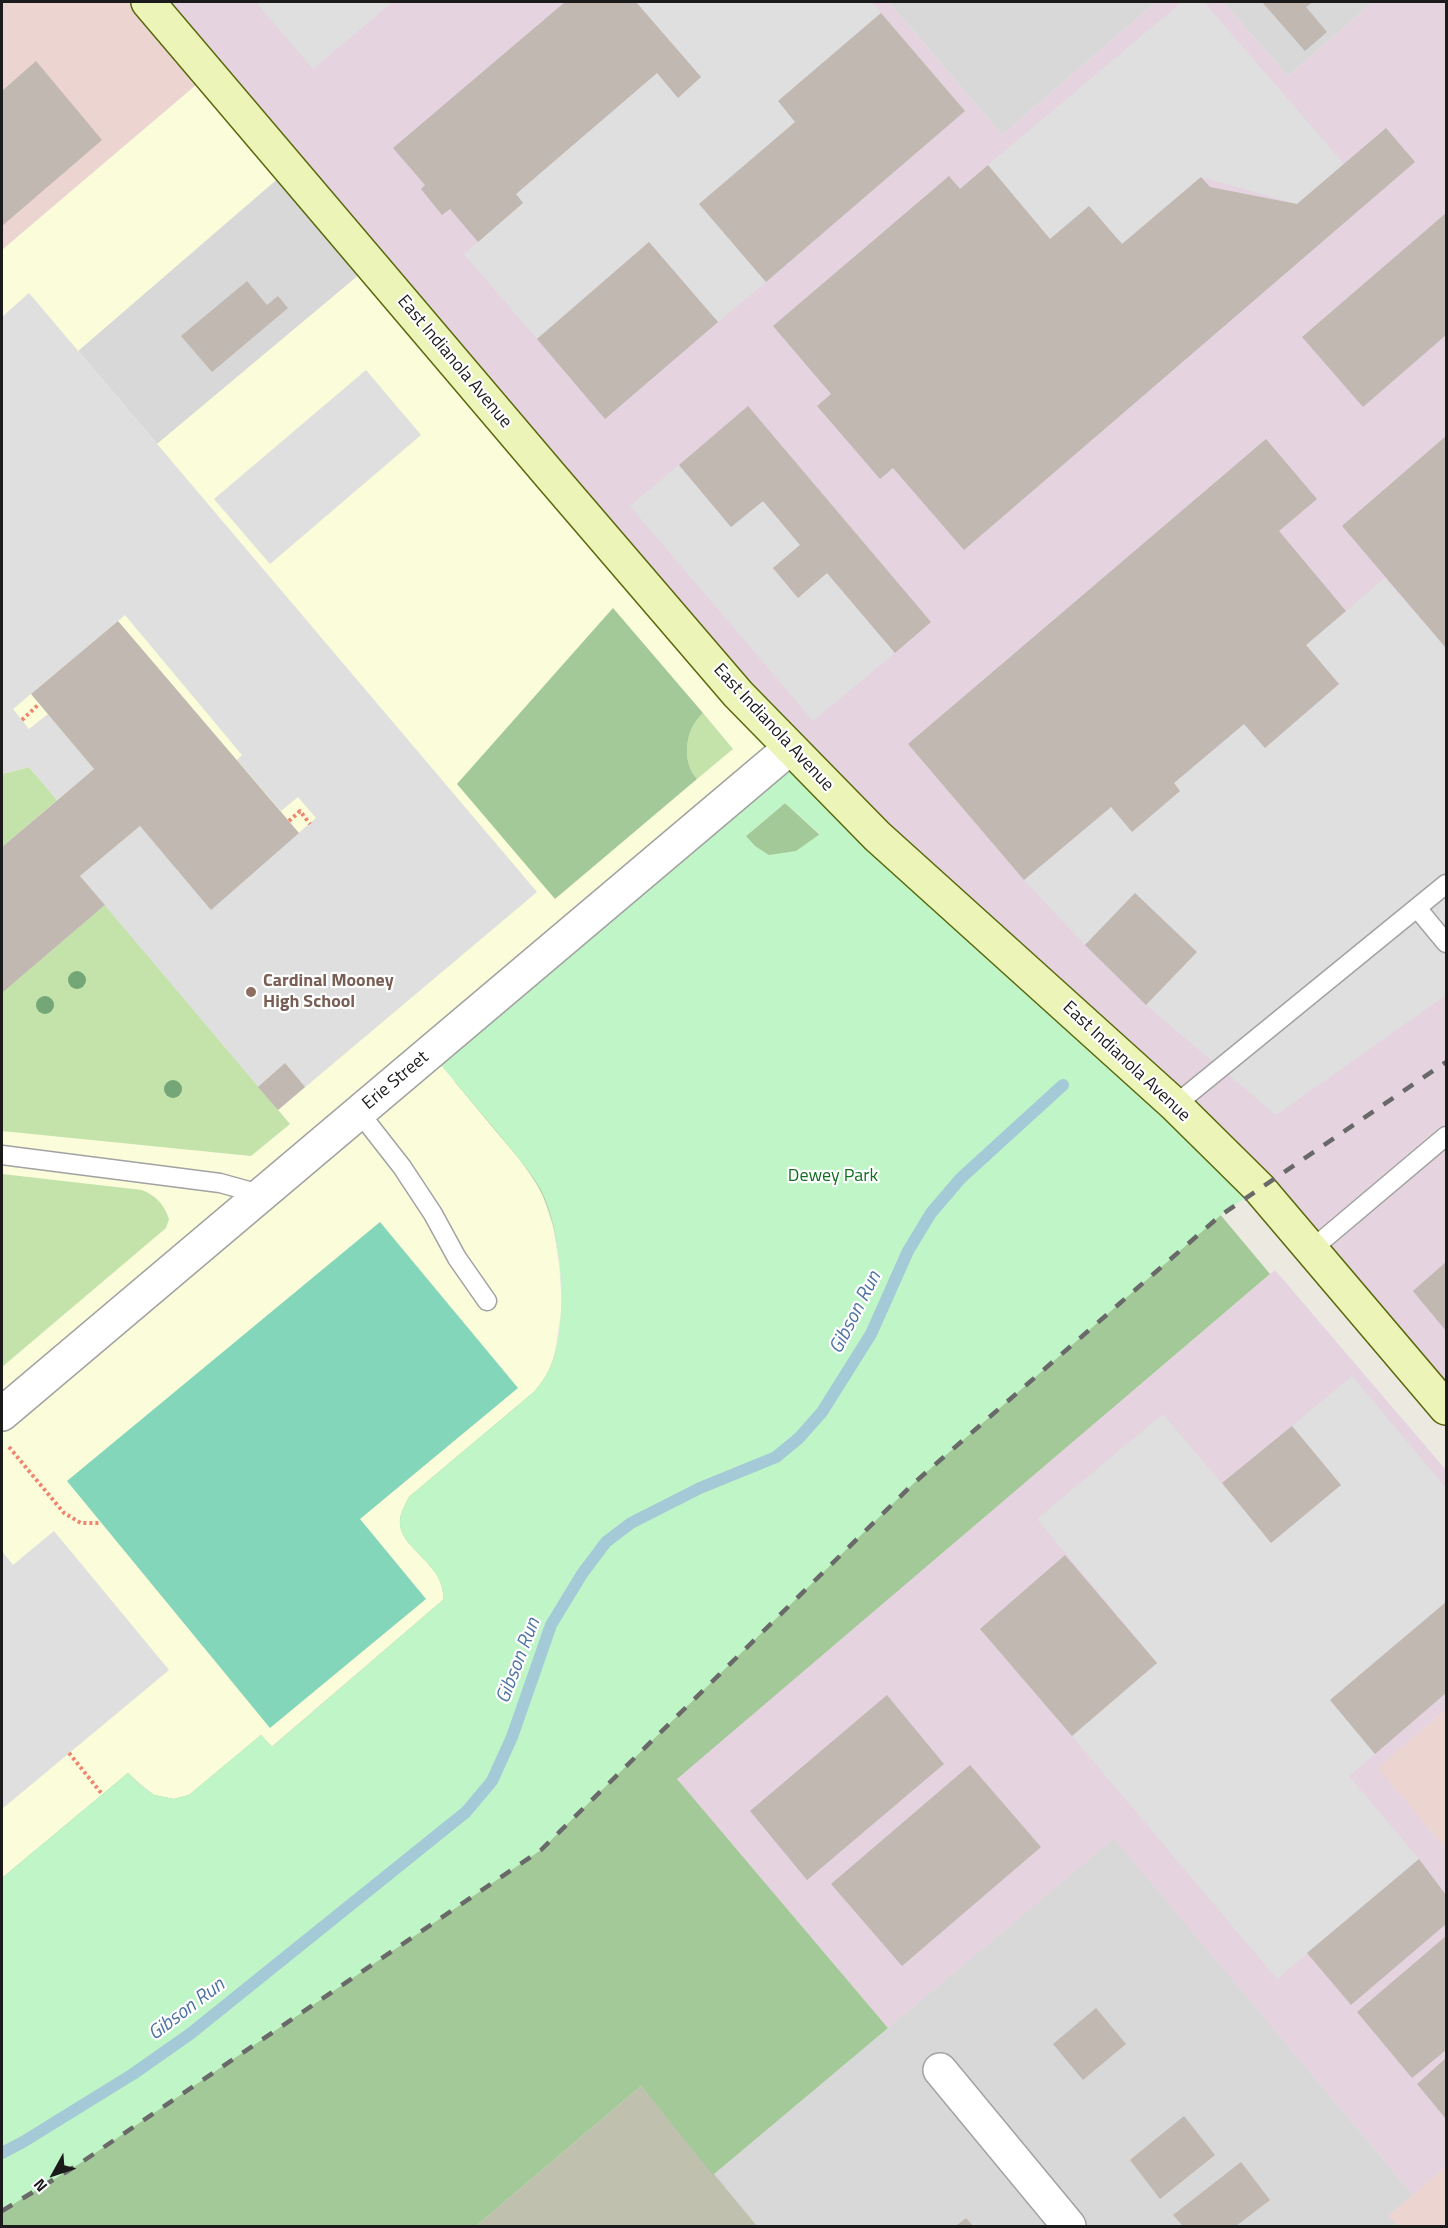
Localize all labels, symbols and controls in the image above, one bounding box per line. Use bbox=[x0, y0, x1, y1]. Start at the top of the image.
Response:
street label: East Indianola Avenue bbox=[392, 291, 516, 433]
street label: East Indianola Avenue bbox=[708, 660, 838, 796]
place label: Cardinal Mooney High School bbox=[263, 971, 394, 1014]
marker: Cardinal Mooney High School bbox=[244, 985, 258, 999]
street label: East Indianola Avenue bbox=[1058, 997, 1194, 1127]
street label: Erie Street bbox=[359, 1047, 433, 1115]
park label: Dewey Park bbox=[788, 1166, 878, 1188]
water label: Gibson Run bbox=[825, 1268, 887, 1358]
water label: Gibson Run bbox=[492, 1615, 546, 1707]
water label: Gibson Run bbox=[144, 1973, 230, 2047]
north arrow bbox=[24, 2144, 84, 2204]
text: N bbox=[27, 2174, 53, 2198]

